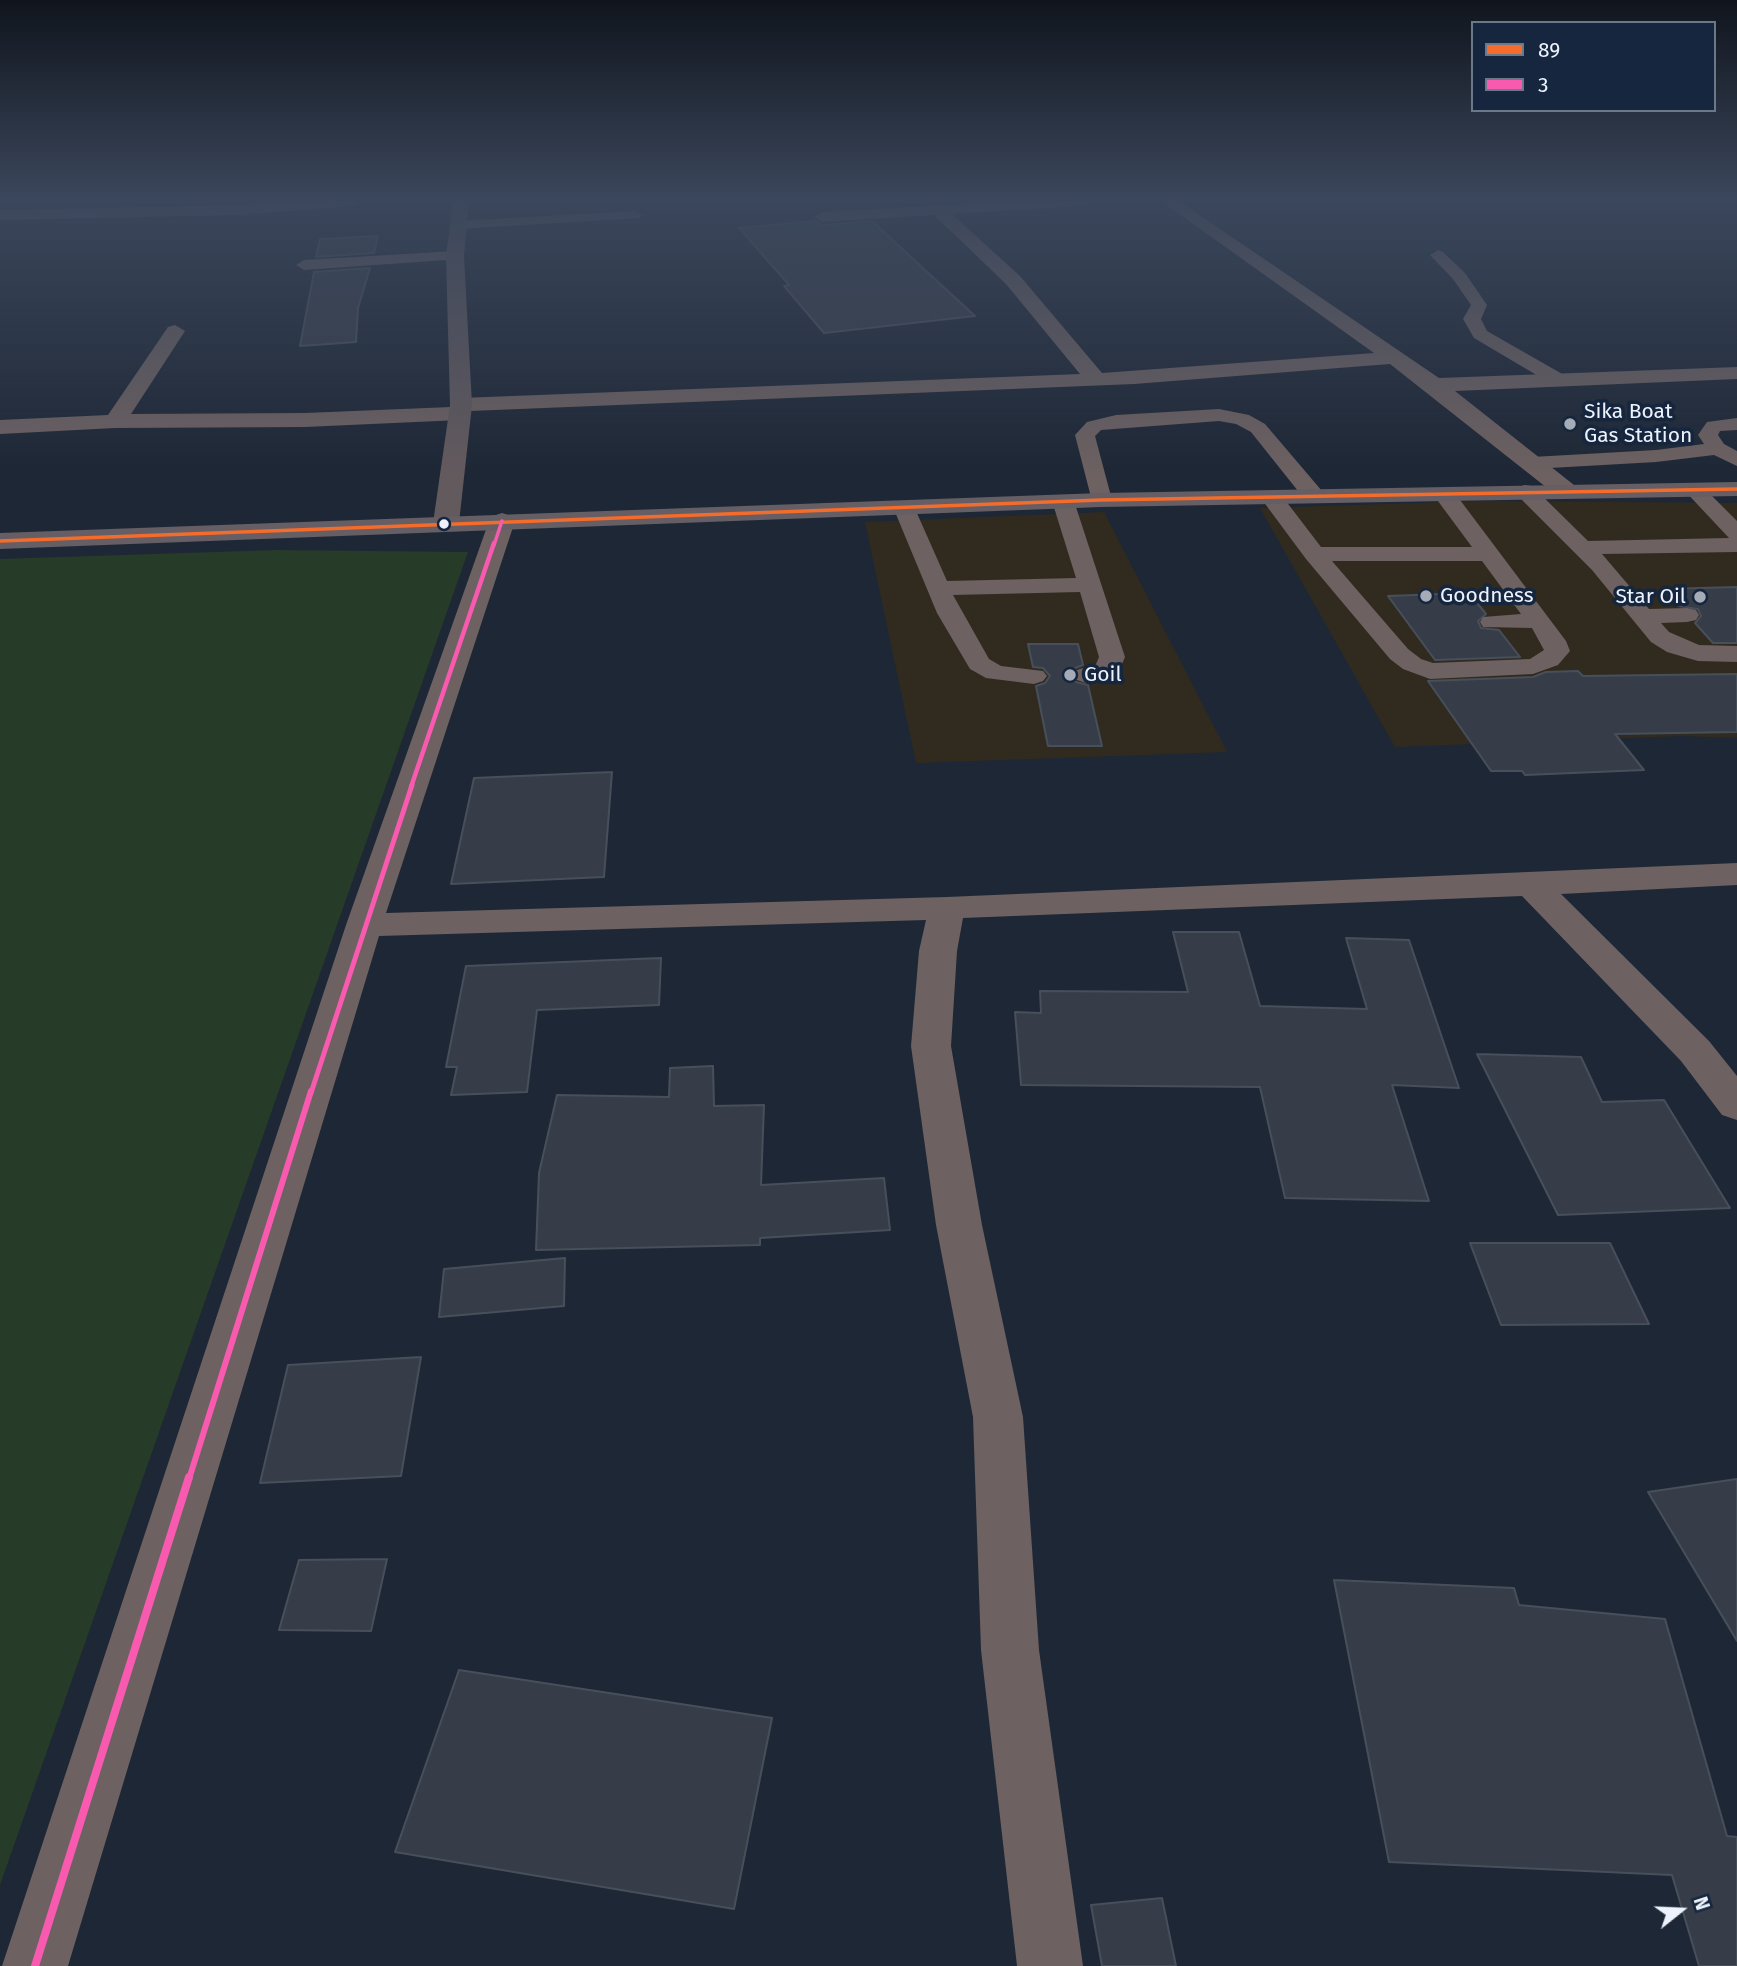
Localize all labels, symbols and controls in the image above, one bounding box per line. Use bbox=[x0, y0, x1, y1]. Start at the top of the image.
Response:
legend bbox=[1471, 21, 1716, 112]
text: 89 bbox=[1538, 37, 1560, 63]
text: 3 bbox=[1538, 72, 1548, 98]
place label: Sika Boat Gas Station bbox=[1584, 399, 1692, 449]
marker: Sika Boat Gas Station bbox=[1562, 416, 1578, 432]
unlabelled marker bbox=[437, 517, 451, 531]
place label: Goodness bbox=[1440, 583, 1533, 609]
place label: Star Oil bbox=[1615, 584, 1686, 610]
marker: Goodness bbox=[1418, 588, 1434, 604]
marker: Star Oil bbox=[1692, 589, 1708, 605]
place label: Goil bbox=[1084, 662, 1122, 688]
marker: Goil bbox=[1062, 667, 1078, 683]
north arrow bbox=[1646, 1875, 1716, 1945]
text: N bbox=[1689, 1894, 1714, 1913]

